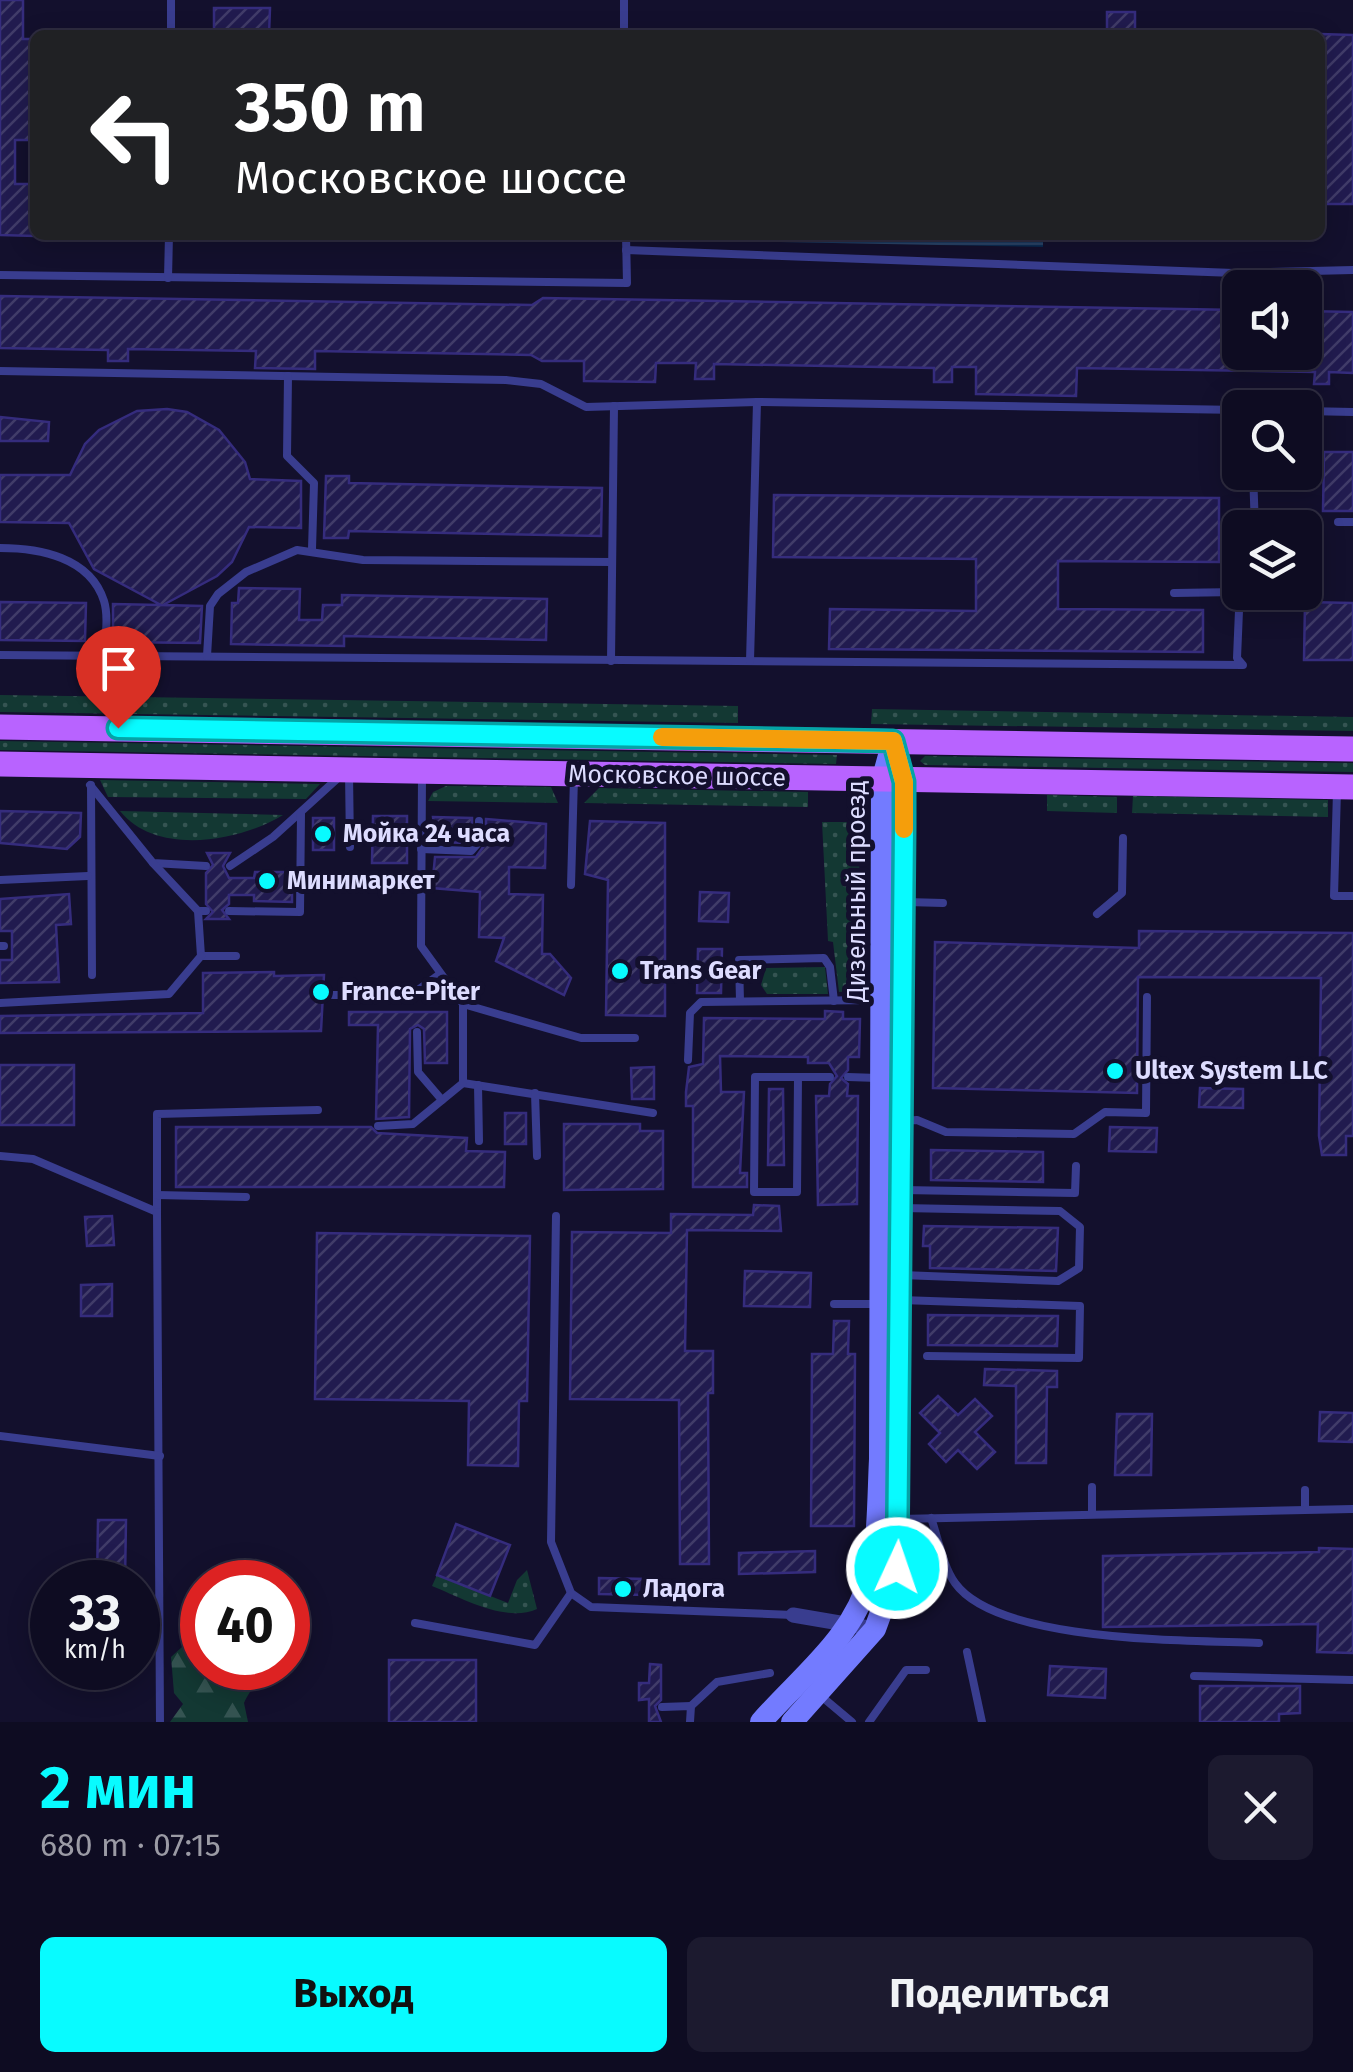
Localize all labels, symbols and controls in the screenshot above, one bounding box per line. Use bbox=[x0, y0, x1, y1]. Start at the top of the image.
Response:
text: 350 m bbox=[235, 66, 426, 150]
icon: left bbox=[70, 70, 200, 200]
text: Московское шоссе bbox=[235, 151, 627, 205]
map controls bbox=[1222, 270, 1322, 610]
button: sound bbox=[1222, 270, 1322, 370]
button: search bbox=[1222, 390, 1322, 490]
button: layers bbox=[1222, 510, 1322, 610]
pin bbox=[76, 626, 161, 729]
icon: arrive bbox=[91, 641, 146, 696]
street label: Московское шоссе bbox=[568, 759, 786, 793]
street label: Дизельный проезд bbox=[842, 780, 872, 1003]
place label: Мойка 24 часа bbox=[343, 819, 510, 849]
marker: Мойка 24 часа bbox=[312, 823, 334, 845]
place label: Минимаркет bbox=[287, 866, 435, 896]
marker: Минимаркет bbox=[256, 870, 278, 892]
place label: Trans Gear bbox=[640, 956, 762, 986]
marker: Trans Gear bbox=[609, 960, 631, 982]
place label: France-Piter bbox=[341, 977, 481, 1007]
marker: France-Piter bbox=[310, 981, 332, 1003]
place label: Ultex System LLC bbox=[1135, 1056, 1329, 1086]
marker: Ultex System LLC bbox=[1104, 1060, 1126, 1082]
position arrow bbox=[845, 1516, 949, 1620]
speed limit sign: 40 bbox=[180, 1560, 310, 1690]
place label: Ладога bbox=[643, 1574, 725, 1604]
marker: Ладога bbox=[612, 1578, 634, 1600]
text: 33 bbox=[69, 1583, 121, 1643]
text: km/h bbox=[64, 1635, 126, 1665]
text: 2 мин bbox=[40, 1752, 196, 1824]
button: close bbox=[1208, 1755, 1313, 1860]
text: 680 m · 07:15 bbox=[40, 1826, 221, 1864]
button: Выход bbox=[40, 1937, 667, 2052]
button: Поделиться bbox=[687, 1937, 1313, 2052]

